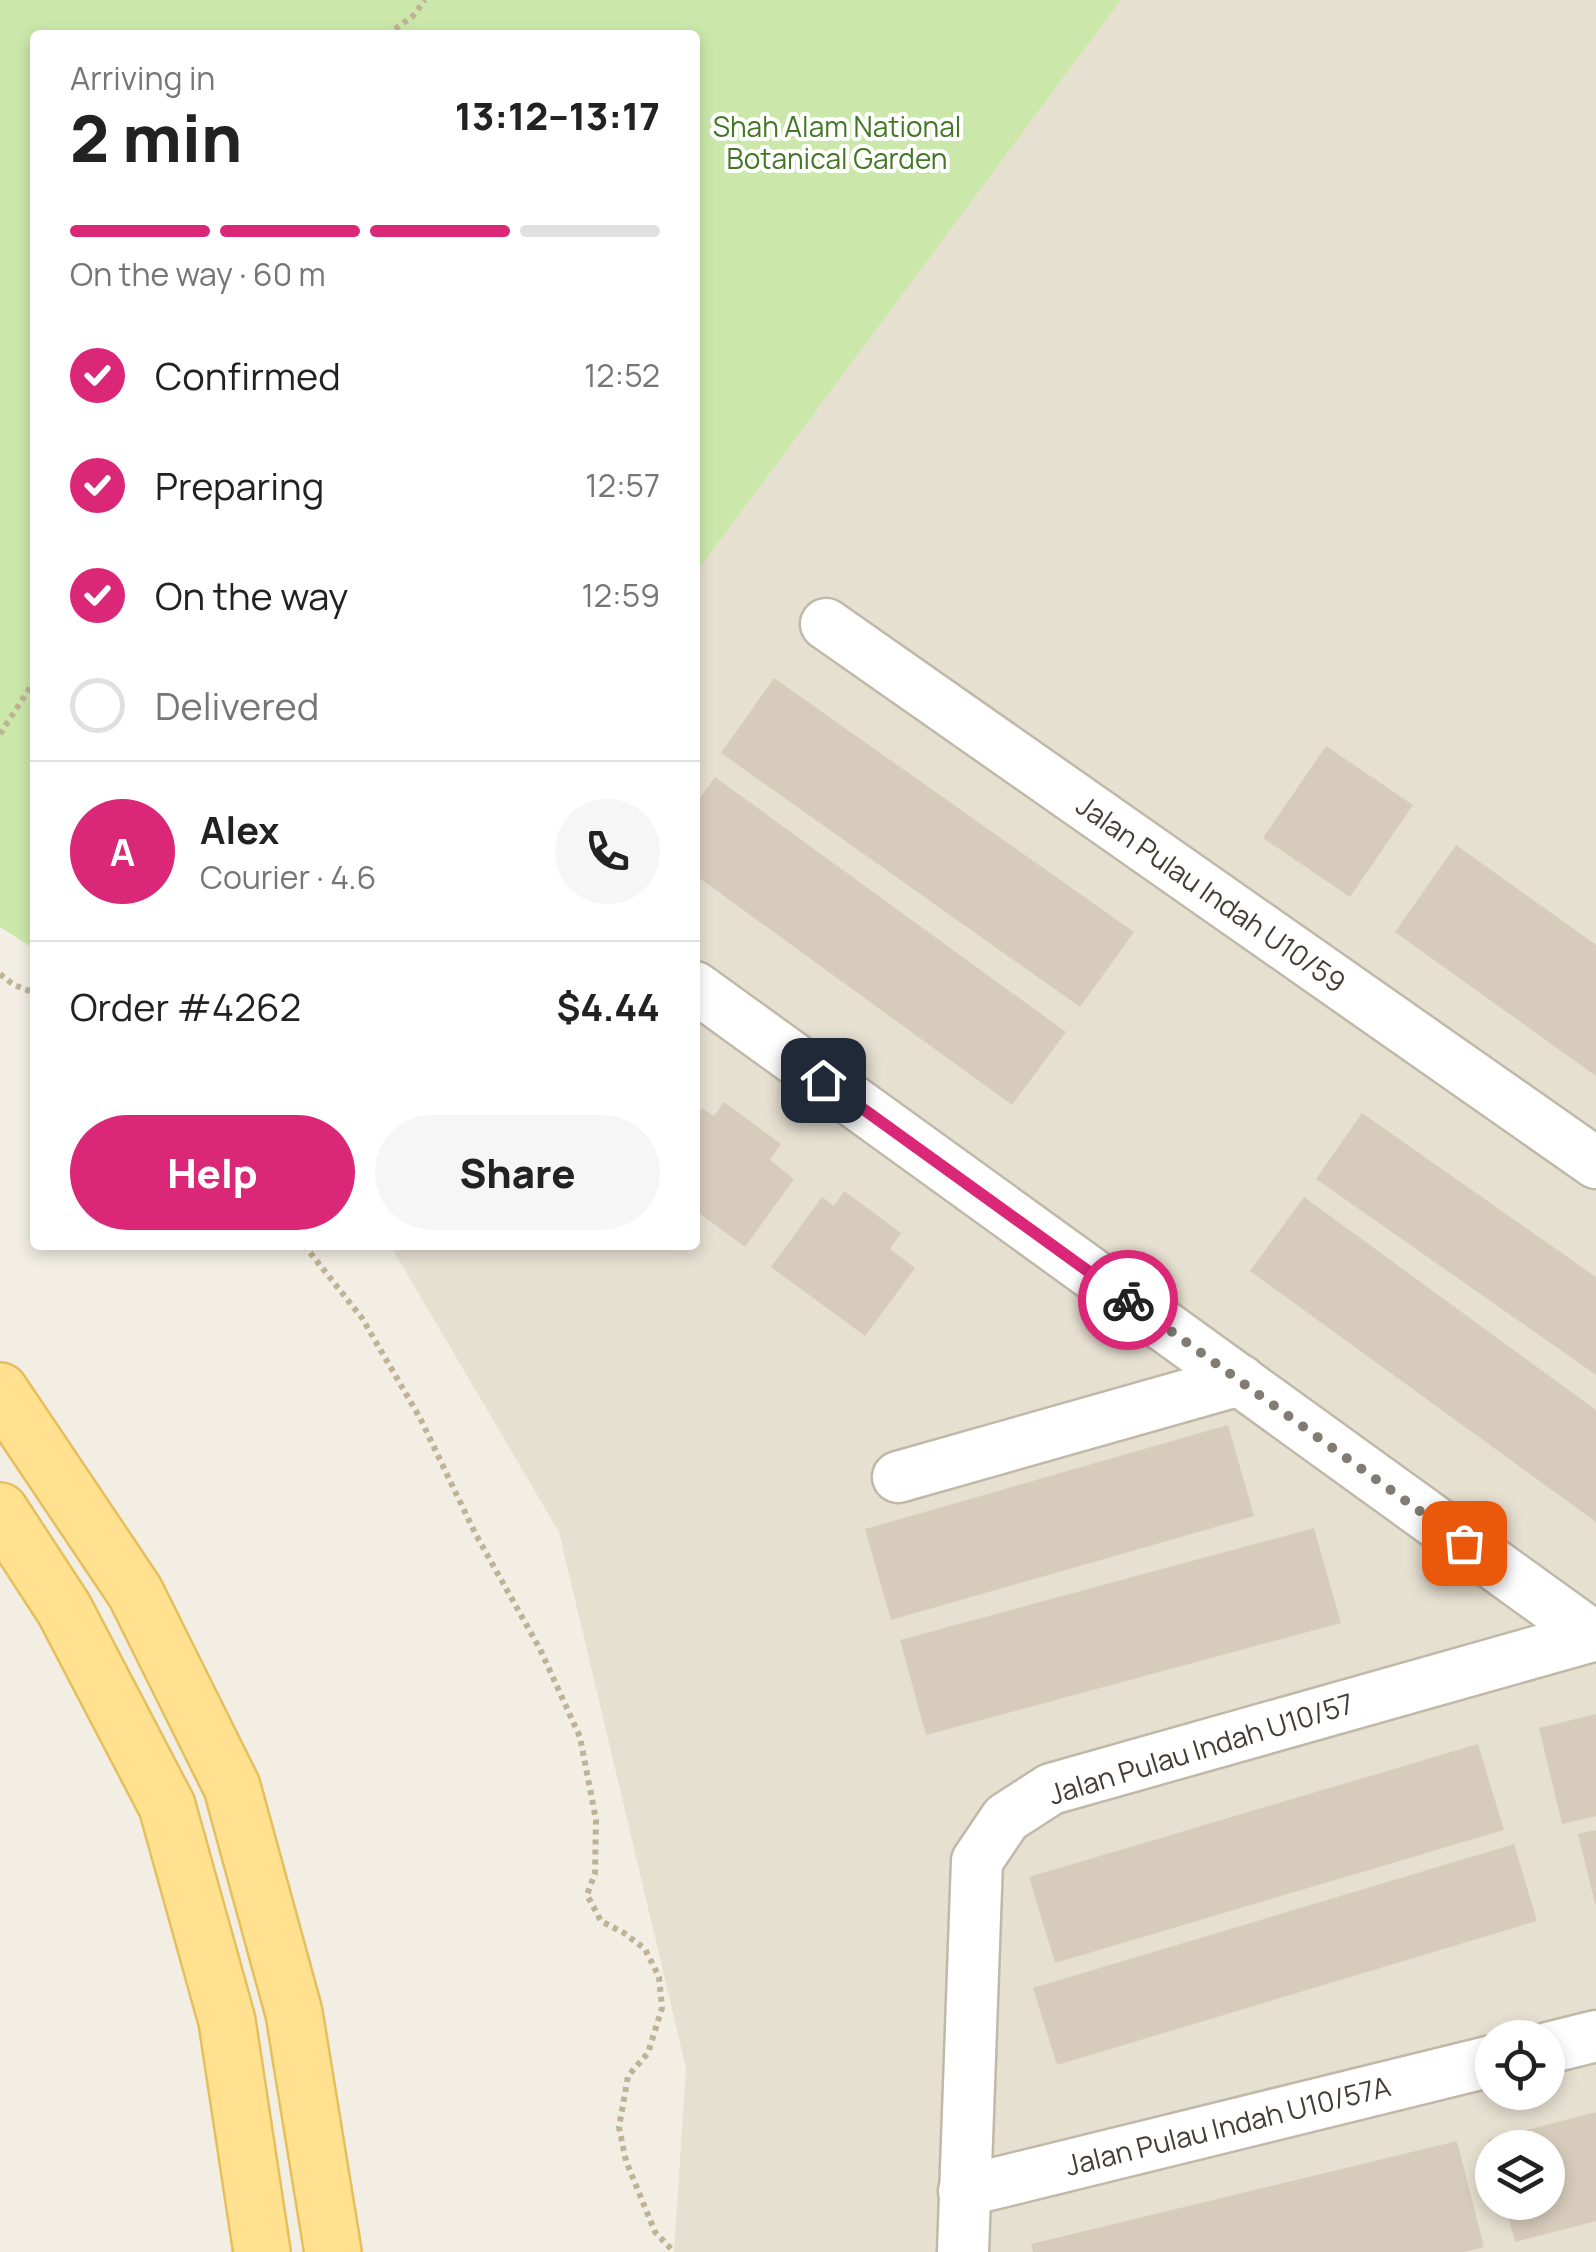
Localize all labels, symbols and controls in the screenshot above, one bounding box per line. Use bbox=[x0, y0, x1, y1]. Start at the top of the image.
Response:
text: Arriving in bbox=[70, 56, 215, 100]
text: 13:12–13:17 bbox=[455, 89, 660, 141]
text: 2 min bbox=[70, 93, 242, 182]
park label: Shah Alam National Botanical Garden bbox=[713, 107, 961, 177]
text: On the way · 60 m bbox=[70, 252, 326, 296]
icon: check bbox=[70, 348, 125, 403]
text: Confirmed bbox=[155, 349, 341, 401]
text: 12:52 bbox=[584, 353, 660, 397]
icon: check bbox=[70, 458, 125, 513]
text: Preparing bbox=[155, 459, 324, 511]
text: 12:57 bbox=[585, 463, 660, 507]
icon: check bbox=[70, 568, 125, 623]
text: On the way bbox=[155, 569, 348, 621]
text: 12:59 bbox=[581, 573, 660, 617]
text: Delivered bbox=[155, 679, 319, 731]
street label: Jalan Pulau Indah U10/59 bbox=[1070, 786, 1354, 1001]
button: phone bbox=[555, 799, 660, 904]
text: Alex bbox=[200, 803, 279, 855]
text: A bbox=[110, 825, 135, 877]
text: Courier · 4.6 bbox=[200, 855, 376, 899]
text: Order #4262 bbox=[70, 980, 301, 1032]
text: $4.44 bbox=[556, 980, 660, 1032]
pin bbox=[781, 1038, 866, 1123]
icon: home bbox=[796, 1053, 851, 1108]
button: Help bbox=[70, 1115, 355, 1230]
button: Share bbox=[375, 1115, 660, 1230]
courier bbox=[1078, 1250, 1178, 1350]
icon: bike bbox=[1101, 1273, 1156, 1328]
pin bbox=[1422, 1501, 1507, 1586]
icon: bag bbox=[1437, 1516, 1492, 1571]
street label: Jalan Pulau Indah U10/57 bbox=[1044, 1684, 1358, 1813]
map controls bbox=[1475, 2020, 1565, 2220]
button: locate bbox=[1475, 2020, 1565, 2110]
street label: Jalan Pulau Indah U10/57A bbox=[1061, 2066, 1394, 2184]
button: layers bbox=[1475, 2130, 1565, 2220]

